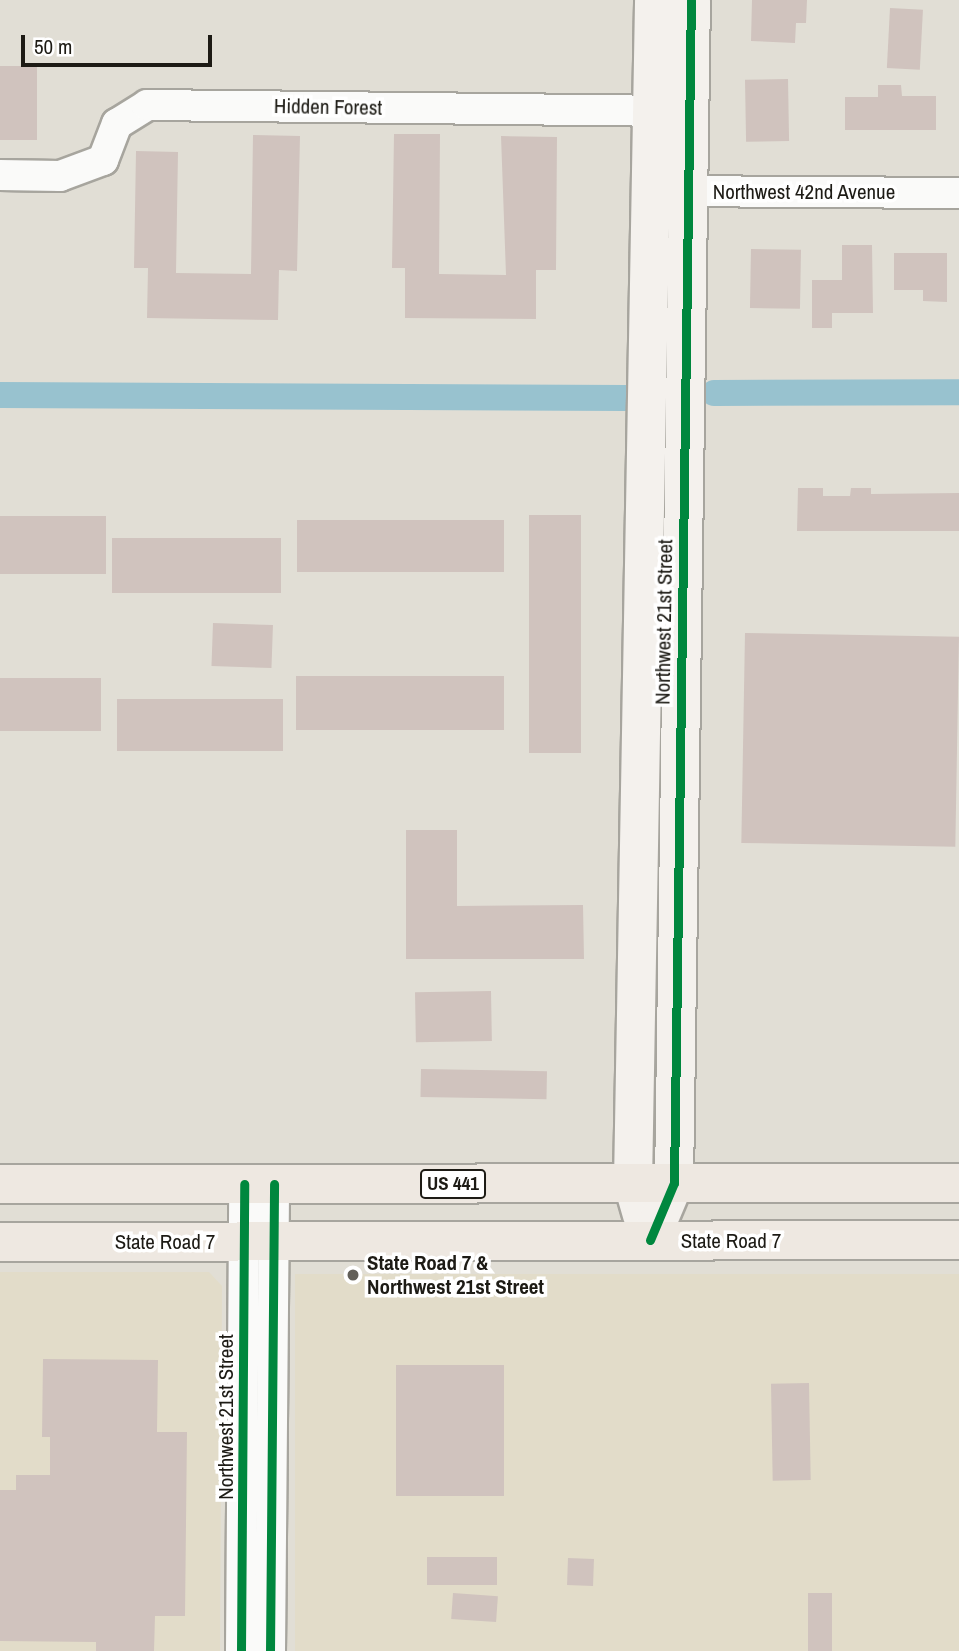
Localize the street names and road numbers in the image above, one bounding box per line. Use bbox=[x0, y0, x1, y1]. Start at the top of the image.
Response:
street label: Hidden Forest bbox=[274, 93, 382, 121]
street label: Northwest 42nd Avenue bbox=[712, 179, 896, 205]
street label: Northwest 21st Street bbox=[650, 539, 678, 705]
road number: US 441 bbox=[420, 1168, 486, 1200]
street label: State Road 7 bbox=[681, 1228, 781, 1254]
street label: State Road 7 bbox=[115, 1229, 215, 1255]
street label: Northwest 21st Street bbox=[213, 1334, 239, 1500]

